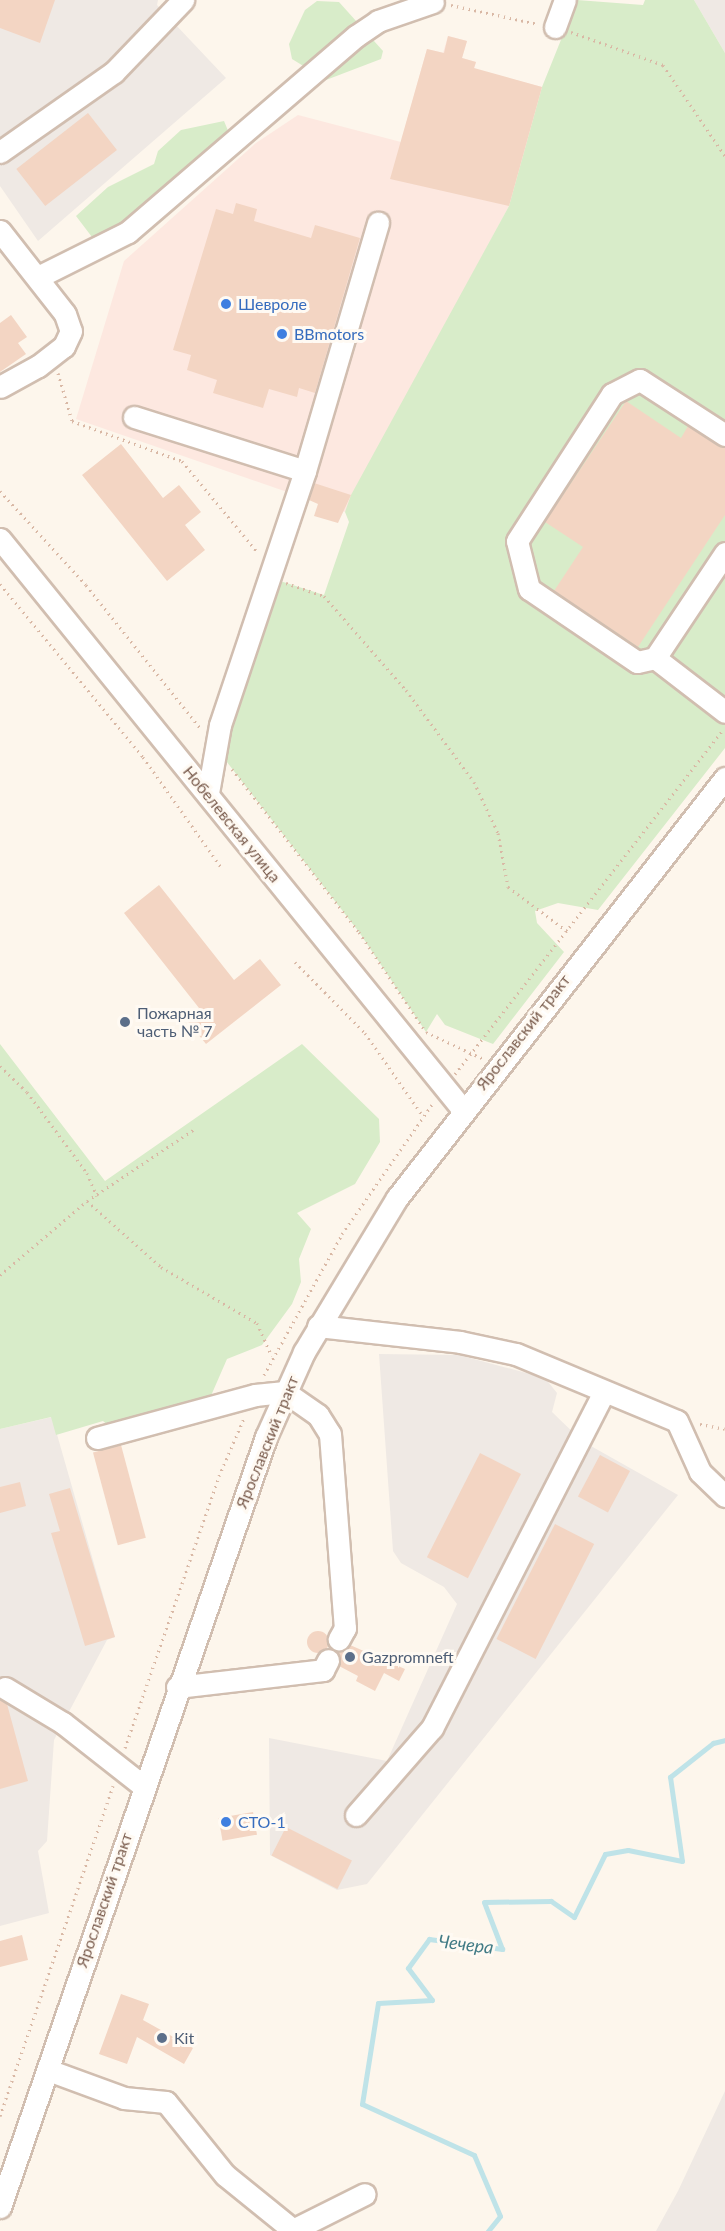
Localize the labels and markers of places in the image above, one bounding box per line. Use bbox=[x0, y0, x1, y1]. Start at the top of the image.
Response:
place label: Шевроле bbox=[238, 294, 307, 314]
marker: Шевроле bbox=[219, 297, 233, 311]
place label: BBmotors bbox=[294, 324, 364, 344]
marker: BBmotors bbox=[275, 327, 289, 341]
place label: Пожарная часть № 7 bbox=[137, 1003, 213, 1041]
marker: Пожарная часть № 7 bbox=[118, 1015, 132, 1029]
place label: Gazpromneft bbox=[362, 1647, 454, 1667]
marker: Gazpromneft bbox=[343, 1650, 357, 1664]
place label: СТО-1 bbox=[238, 1812, 286, 1832]
marker: СТО-1 bbox=[219, 1815, 233, 1829]
place label: Kit bbox=[174, 2028, 194, 2048]
marker: Kit bbox=[155, 2031, 169, 2045]

